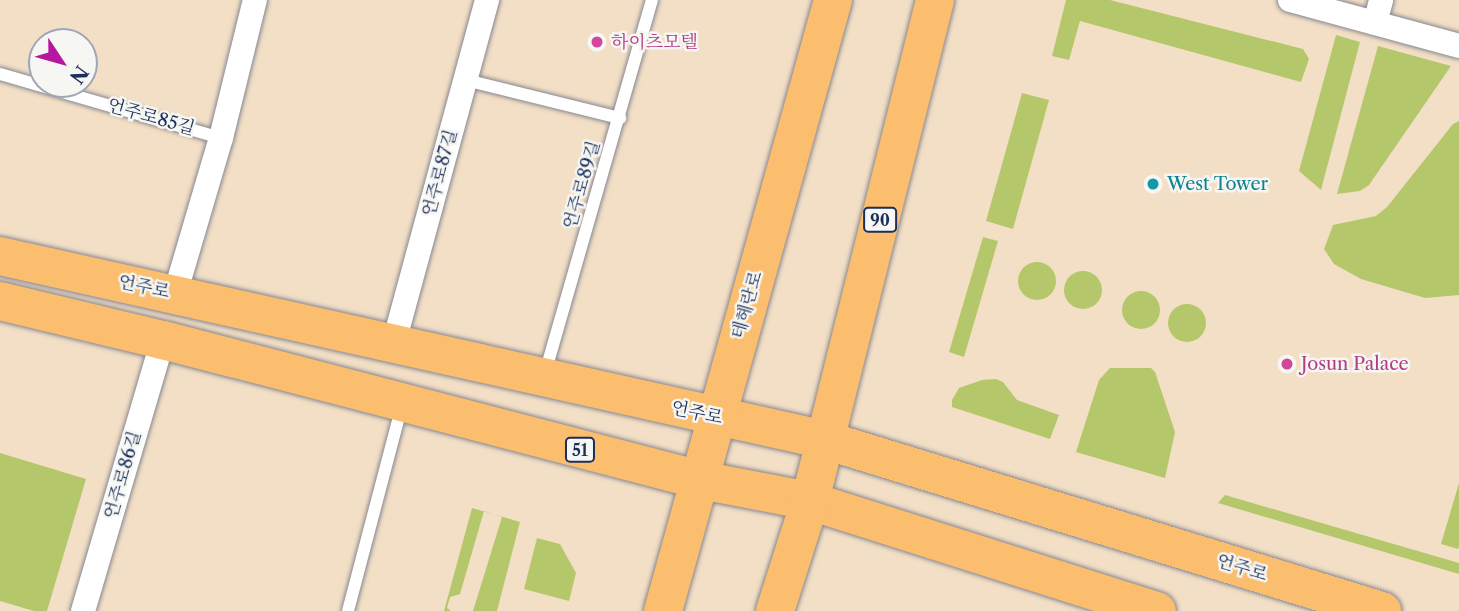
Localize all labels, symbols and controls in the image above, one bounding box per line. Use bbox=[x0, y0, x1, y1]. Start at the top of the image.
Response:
north arrow bbox=[28, 28, 98, 98]
place label: 하이츠모텔 bbox=[611, 31, 698, 53]
marker: 하이츠모텔 bbox=[589, 34, 605, 50]
text: N bbox=[65, 61, 93, 88]
street label: 언주로85길 bbox=[105, 94, 197, 140]
street label: 언주로87길 bbox=[418, 127, 462, 219]
street label: 언주로89길 bbox=[559, 138, 605, 232]
place label: West Tower bbox=[1167, 173, 1269, 195]
marker: West Tower bbox=[1145, 176, 1161, 192]
road number: 90 bbox=[862, 208, 898, 232]
street label: 테헤란로 bbox=[727, 269, 767, 341]
street label: 언주로 bbox=[116, 271, 172, 303]
place label: Josun Palace bbox=[1301, 353, 1409, 375]
marker: Josun Palace bbox=[1279, 356, 1295, 372]
street label: 언주로 bbox=[669, 397, 725, 429]
street label: 언주로86길 bbox=[100, 428, 146, 522]
road number: 51 bbox=[564, 438, 596, 463]
street label: 언주로 bbox=[1214, 550, 1270, 586]

